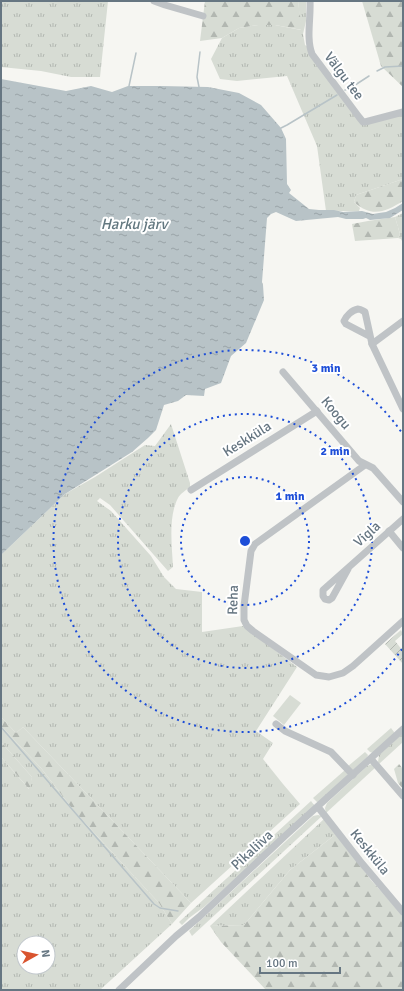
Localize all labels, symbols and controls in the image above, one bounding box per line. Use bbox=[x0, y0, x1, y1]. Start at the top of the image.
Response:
street label: Välgu tee bbox=[321, 49, 367, 103]
water label: Harku järv bbox=[101, 215, 169, 233]
text: 3 min bbox=[312, 361, 341, 376]
street label: Koogu bbox=[317, 393, 355, 433]
street label: Keskküla bbox=[220, 417, 274, 461]
text: 2 min bbox=[321, 444, 350, 459]
text: 1 min bbox=[276, 489, 305, 504]
street label: Vigla bbox=[350, 517, 384, 551]
centre of rings bbox=[238, 534, 252, 548]
street label: Reha bbox=[224, 585, 242, 615]
street label: Pikaliiva bbox=[228, 826, 276, 874]
street label: Keskküla bbox=[346, 826, 394, 878]
north arrow bbox=[16, 935, 56, 975]
text: N bbox=[38, 949, 52, 958]
scale bar bbox=[260, 949, 340, 975]
text: 100 m bbox=[266, 956, 298, 971]

